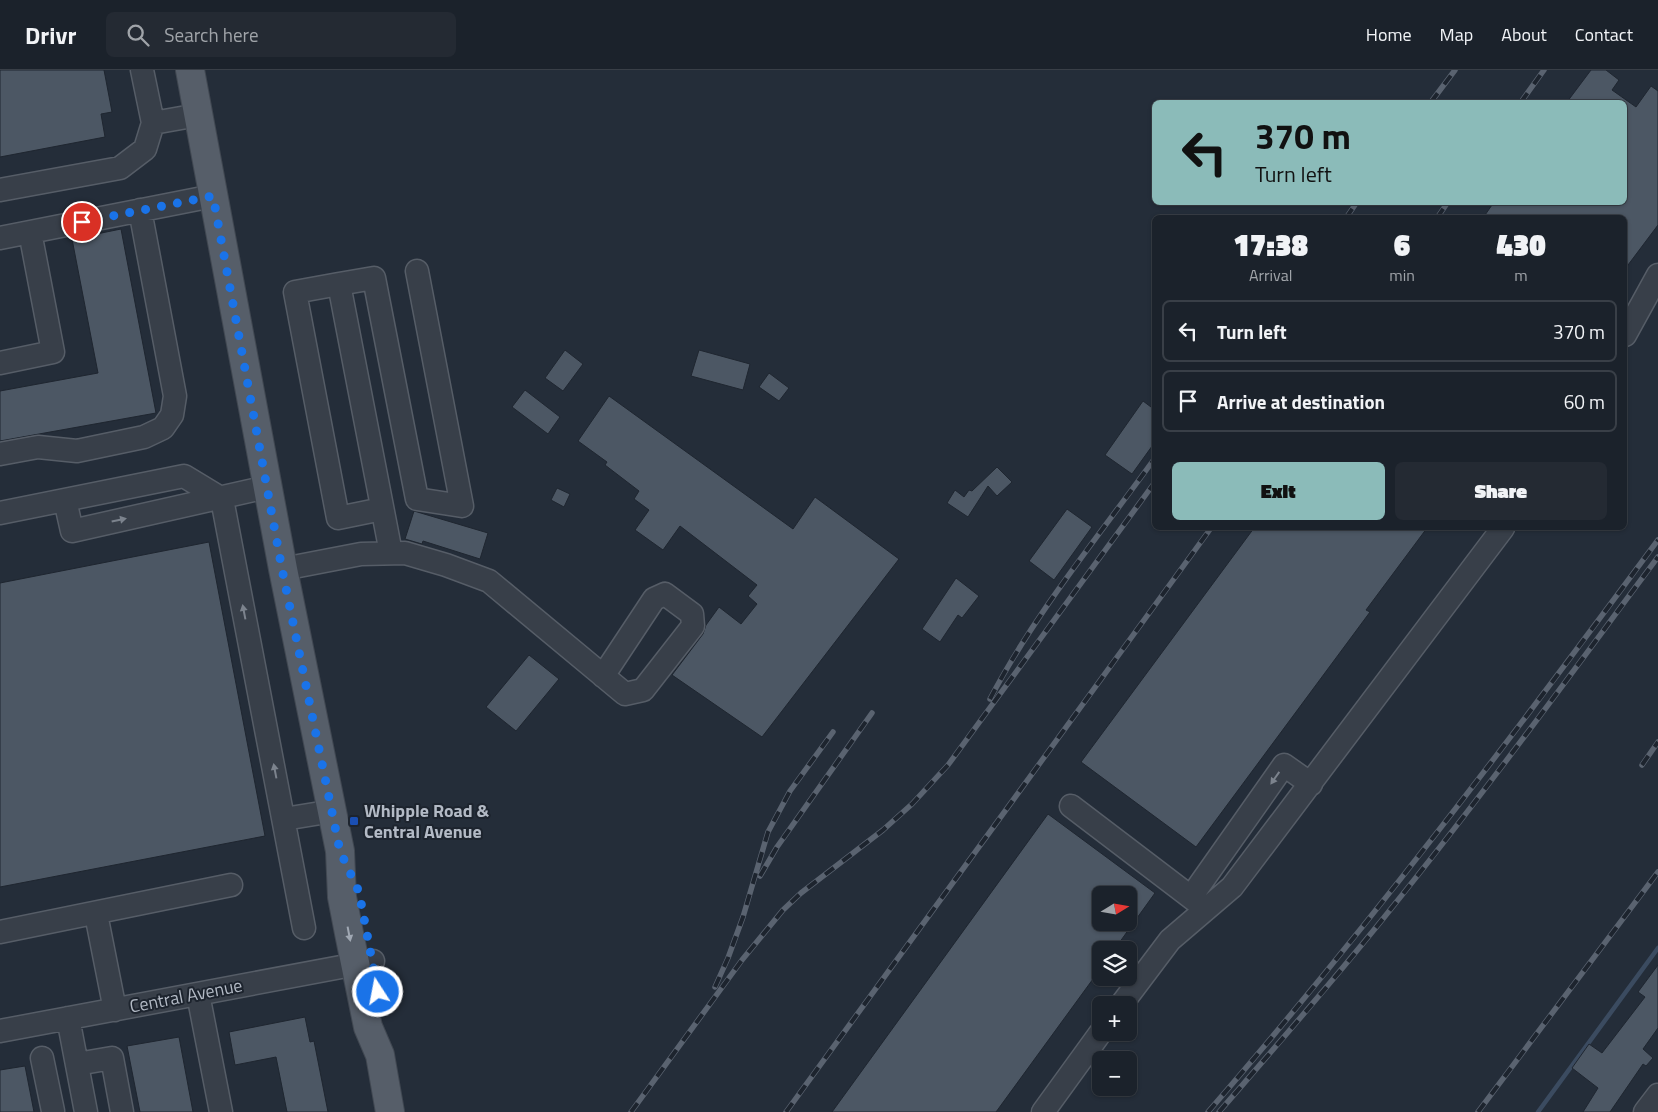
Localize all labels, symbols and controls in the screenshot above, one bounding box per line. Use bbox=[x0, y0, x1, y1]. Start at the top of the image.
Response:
search box bbox=[106, 12, 456, 57]
text: Drivr bbox=[25, 17, 76, 53]
text: Search here bbox=[164, 20, 259, 49]
icon: search bbox=[124, 21, 152, 49]
text: Home bbox=[1366, 21, 1412, 48]
text: Map bbox=[1440, 21, 1473, 48]
text: About bbox=[1501, 21, 1547, 48]
text: Contact bbox=[1575, 21, 1633, 48]
text: 370 m bbox=[1255, 109, 1351, 163]
icon: left bbox=[1172, 120, 1237, 185]
text: Turn left bbox=[1255, 157, 1332, 191]
pin bbox=[61, 201, 103, 243]
icon: arrive bbox=[68, 208, 96, 236]
text: 17:38 bbox=[1233, 222, 1308, 268]
text: 6 bbox=[1394, 222, 1410, 268]
text: 430 bbox=[1496, 222, 1546, 268]
text: Arrival bbox=[1249, 263, 1292, 287]
text: min bbox=[1389, 263, 1415, 287]
text: m bbox=[1514, 263, 1528, 287]
icon: left bbox=[1174, 317, 1202, 345]
text: Turn left bbox=[1217, 317, 1287, 346]
text: 370 m bbox=[1553, 317, 1605, 346]
icon: arrive bbox=[1174, 387, 1202, 415]
text: Arrive at destination bbox=[1217, 387, 1385, 416]
text: 60 m bbox=[1564, 387, 1605, 416]
button: Exit bbox=[1172, 462, 1385, 520]
button: Share bbox=[1395, 462, 1607, 520]
one-way arrow bbox=[112, 516, 128, 524]
one-way arrow bbox=[240, 604, 248, 619]
one-way arrow bbox=[271, 764, 279, 779]
one-way arrow bbox=[1270, 771, 1280, 784]
place label: Whipple Road & Central Avenue bbox=[364, 797, 490, 845]
marker: Whipple Road & Central Avenue bbox=[348, 815, 360, 827]
north arrow bbox=[1092, 886, 1138, 931]
map controls bbox=[1092, 886, 1137, 1096]
one-way arrow bbox=[346, 926, 354, 942]
button: layers bbox=[1092, 941, 1137, 986]
position arrow bbox=[351, 965, 403, 1017]
street label: Central Avenue bbox=[127, 971, 245, 1020]
button: + bbox=[1092, 996, 1137, 1041]
button: − bbox=[1092, 1051, 1137, 1096]

